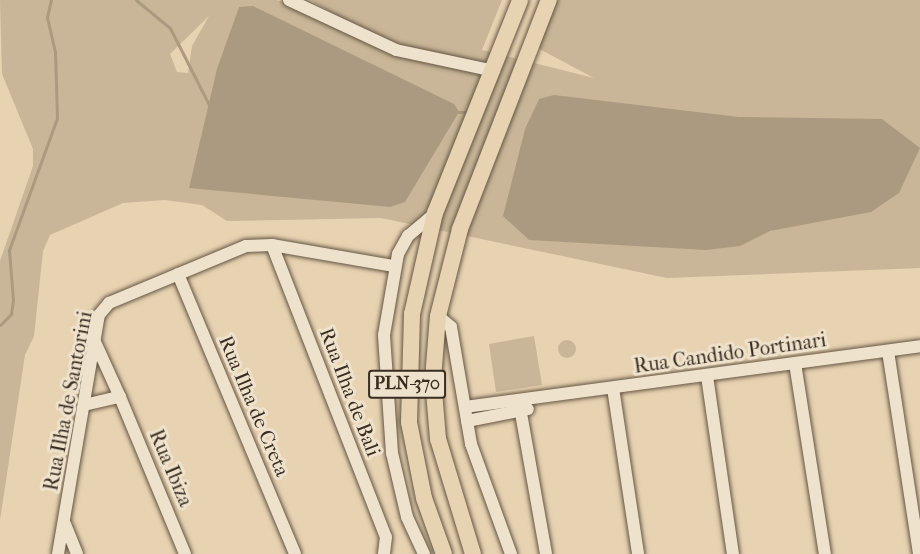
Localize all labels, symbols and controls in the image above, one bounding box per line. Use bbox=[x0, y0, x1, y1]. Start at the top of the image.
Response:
street label: Rua Ilha de Santorini bbox=[39, 309, 97, 493]
street label: Rua Ilha de Bali bbox=[314, 324, 386, 460]
street label: Rua Candido Portinari bbox=[632, 328, 828, 378]
street label: Rua Ilha de Creta bbox=[214, 332, 294, 480]
road number: PLN-370 bbox=[368, 369, 446, 399]
street label: Rua Ibiza bbox=[144, 426, 198, 510]

